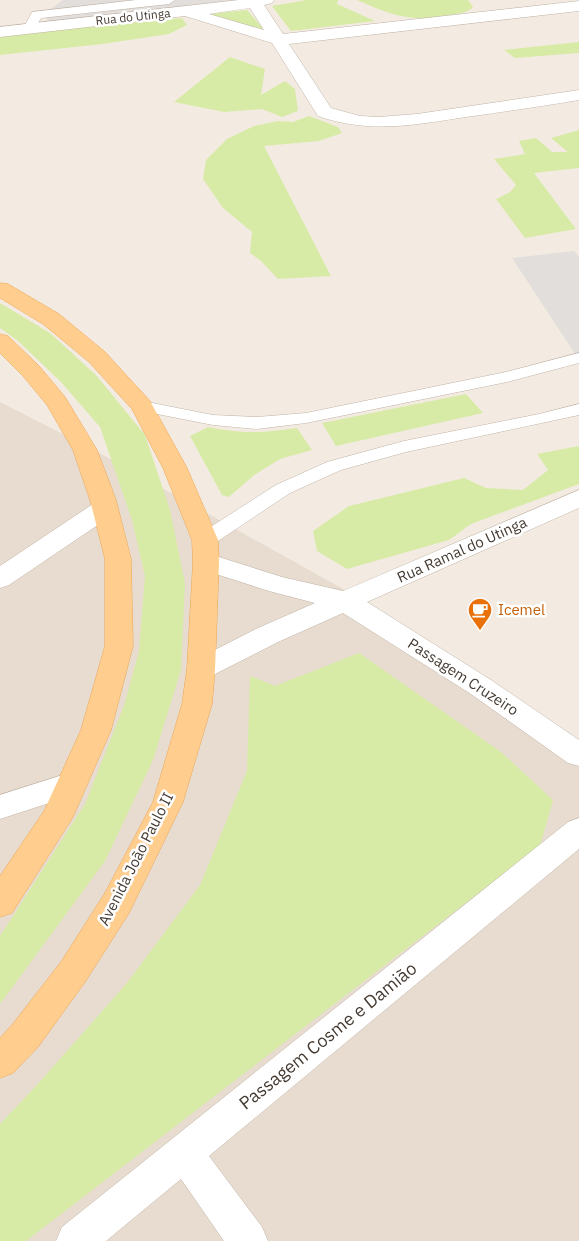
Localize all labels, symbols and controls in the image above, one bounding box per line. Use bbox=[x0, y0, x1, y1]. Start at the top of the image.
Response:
street label: Rua do Utinga bbox=[95, 5, 172, 28]
street label: Rua Ramal do Utinga bbox=[394, 512, 530, 587]
cafe icon: Icemel bbox=[467, 597, 493, 631]
place label: Icemel bbox=[498, 600, 545, 619]
street label: Passagem Cruzeiro bbox=[404, 634, 522, 719]
street label: Avenida João Paulo II bbox=[94, 789, 177, 928]
street label: Passagem Cosme e Damião bbox=[234, 957, 421, 1114]

